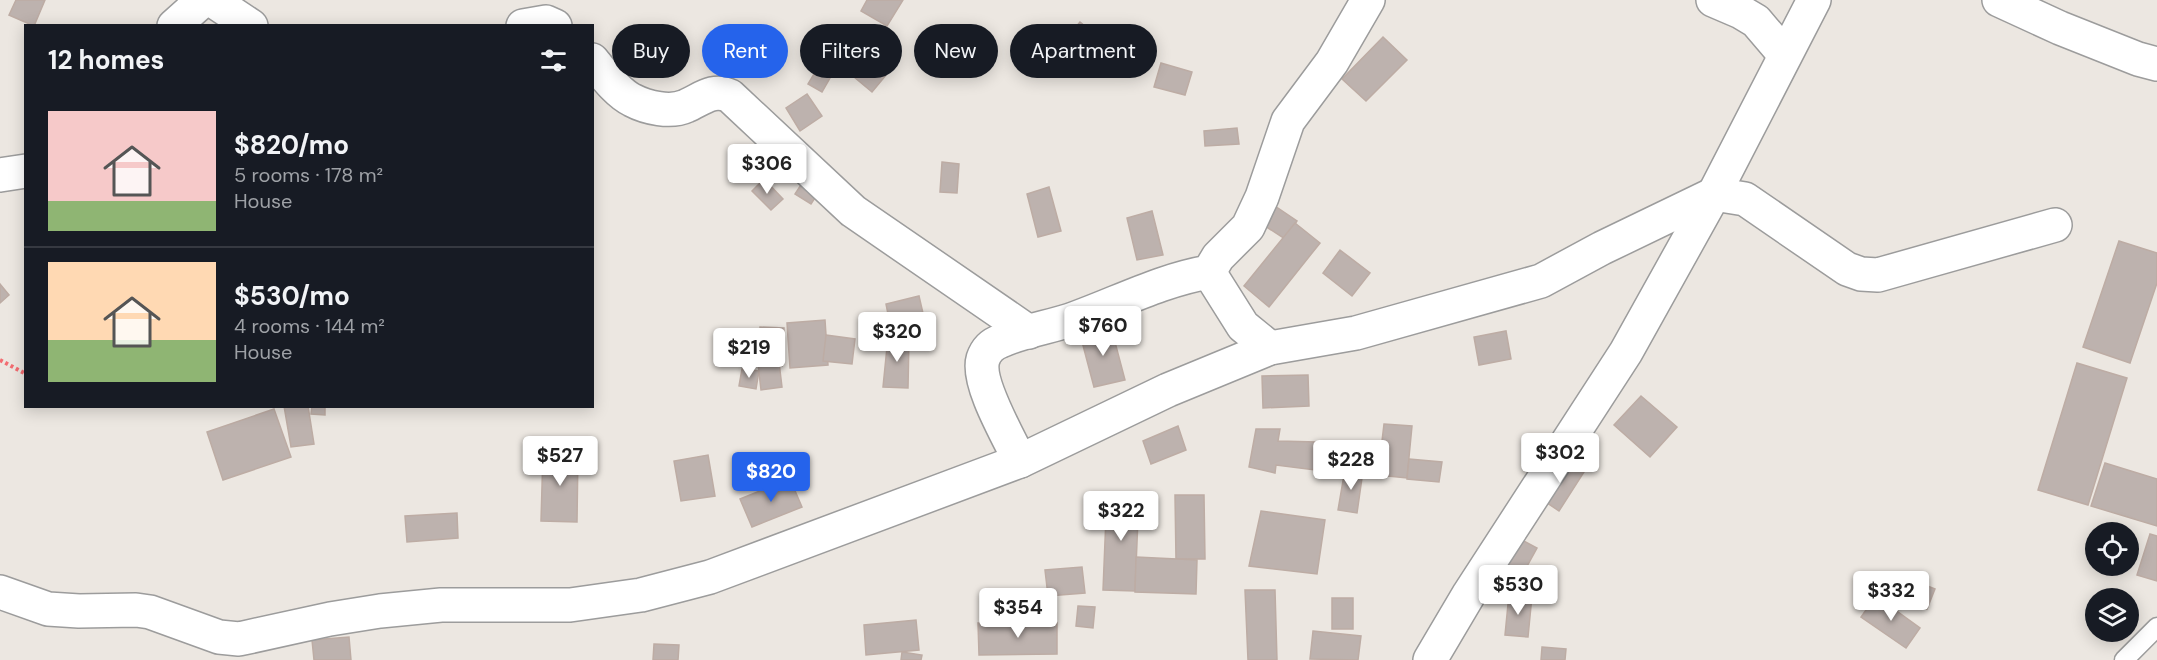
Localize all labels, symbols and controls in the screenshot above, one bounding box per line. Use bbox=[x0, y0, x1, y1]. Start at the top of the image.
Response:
chip: Buy bbox=[612, 24, 690, 78]
chip: Rent bbox=[702, 24, 788, 78]
chip: Filters bbox=[800, 24, 902, 78]
chip: New bbox=[914, 24, 998, 78]
chip: Apartment bbox=[1010, 24, 1157, 78]
text: 12 homes bbox=[48, 43, 164, 77]
icon: filters bbox=[537, 44, 570, 77]
text: $820/mo bbox=[234, 128, 349, 162]
icon: home bbox=[96, 135, 168, 207]
pin: $306 bbox=[731, 144, 803, 195]
text: $306 bbox=[742, 150, 792, 176]
text: 5 rooms · 178 m² bbox=[234, 162, 383, 188]
text: House bbox=[234, 188, 292, 214]
text: $530/mo bbox=[234, 279, 350, 313]
icon: home bbox=[96, 286, 168, 358]
pin: $760 bbox=[1067, 306, 1139, 357]
pin: $320 bbox=[861, 312, 933, 363]
text: $760 bbox=[1078, 312, 1128, 338]
text: 4 rooms · 144 m² bbox=[234, 313, 385, 339]
text: $320 bbox=[872, 318, 922, 344]
pin: $219 bbox=[713, 328, 785, 379]
text: $219 bbox=[727, 334, 771, 360]
text: House bbox=[234, 339, 292, 365]
pin: $302 bbox=[1524, 433, 1596, 484]
pin: $527 bbox=[524, 436, 596, 487]
text: $302 bbox=[1535, 439, 1585, 465]
pin: $228 bbox=[1315, 440, 1387, 491]
text: $527 bbox=[537, 442, 583, 468]
text: $228 bbox=[1327, 446, 1375, 472]
pin: $820 bbox=[735, 452, 807, 503]
text: $820 bbox=[746, 458, 796, 484]
pin: $322 bbox=[1085, 491, 1157, 542]
text: $322 bbox=[1097, 497, 1145, 523]
map controls bbox=[2085, 522, 2139, 642]
button: locate bbox=[2085, 522, 2139, 576]
pin: $530 bbox=[1482, 565, 1554, 616]
text: $530 bbox=[1493, 571, 1543, 597]
pin: $332 bbox=[1855, 571, 1927, 622]
text: $332 bbox=[1867, 577, 1915, 603]
pin: $354 bbox=[982, 588, 1054, 639]
button: layers bbox=[2085, 588, 2139, 642]
text: $354 bbox=[993, 594, 1043, 620]

